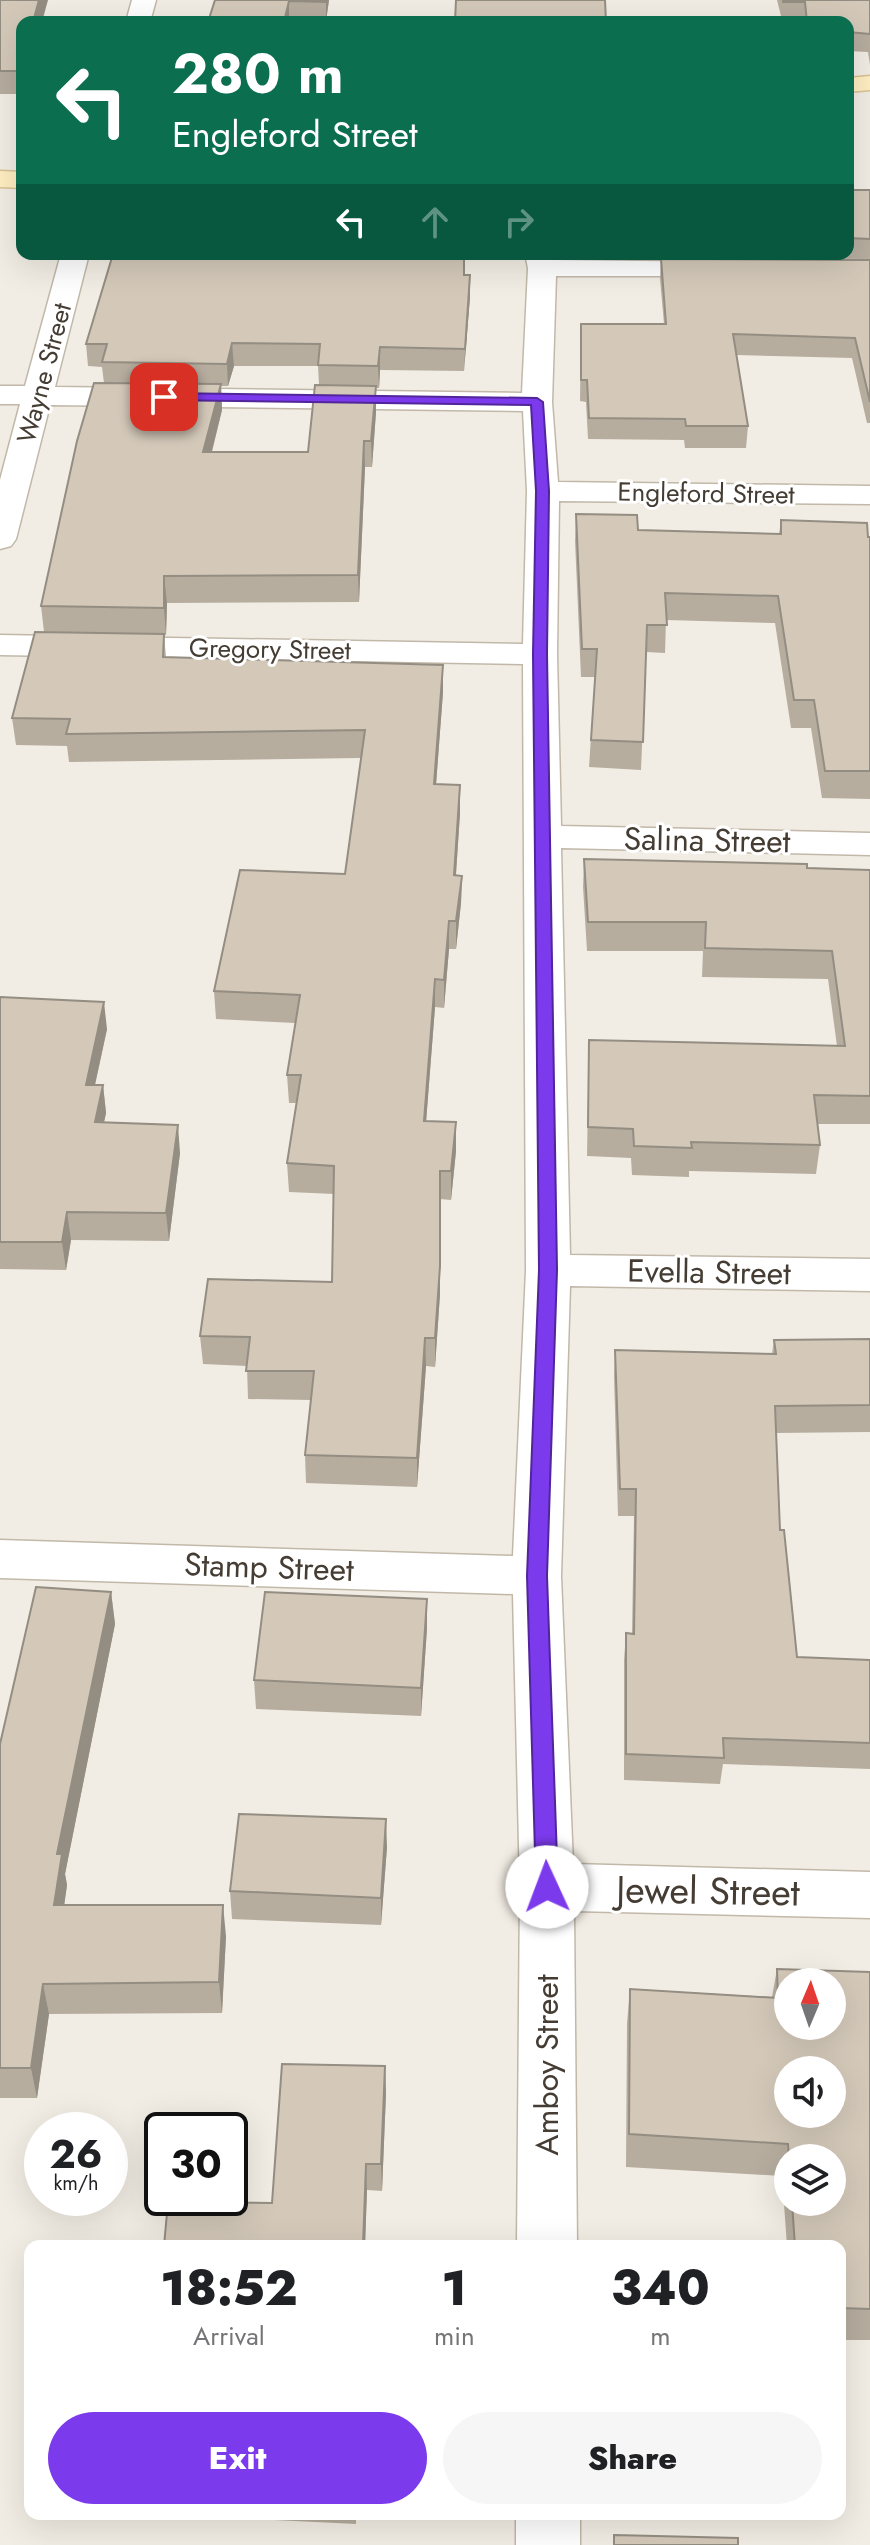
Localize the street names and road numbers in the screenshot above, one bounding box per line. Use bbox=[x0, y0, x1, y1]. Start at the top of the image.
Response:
street label: Wayne Street bbox=[7, 298, 81, 447]
street label: Engleford Street bbox=[617, 472, 796, 514]
street label: Gregory Street bbox=[189, 629, 352, 669]
street label: Salina Street bbox=[623, 816, 791, 864]
street label: Evella Street bbox=[627, 1248, 792, 1296]
street label: Stamp Street bbox=[183, 1541, 355, 1593]
street label: Jewel Street bbox=[611, 1861, 800, 1920]
street label: Amboy Street bbox=[524, 1974, 570, 2156]

